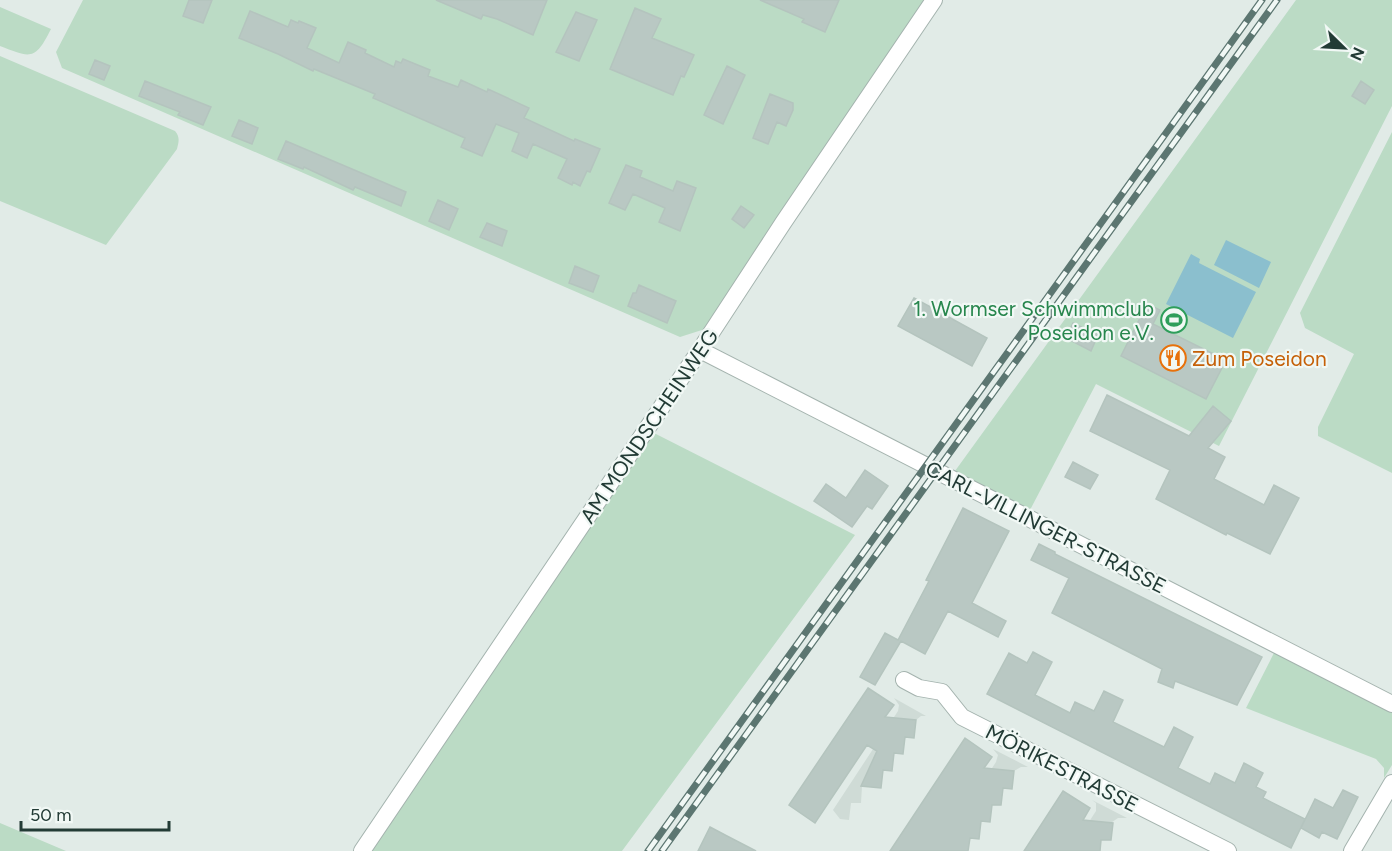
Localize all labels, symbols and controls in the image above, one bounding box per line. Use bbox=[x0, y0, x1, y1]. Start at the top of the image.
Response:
north arrow bbox=[1314, 18, 1374, 78]
text: N bbox=[1346, 44, 1368, 63]
place label: 1. Wormser Schwimmclub Poseidon e.V. bbox=[913, 296, 1154, 345]
sports icon: 1. Wormser Schwimmclub Poseidon e.V. bbox=[1159, 305, 1189, 335]
street label: AM MONDSCHEINWEG bbox=[575, 324, 723, 528]
restaurant icon: Zum Poseidon bbox=[1158, 343, 1188, 373]
place label: Zum Poseidon bbox=[1192, 346, 1327, 371]
street label: CARL-VILLINGER-STRASSE bbox=[922, 455, 1170, 599]
street label: MÖRIKESTRASSE bbox=[981, 719, 1143, 817]
scale bar bbox=[21, 794, 170, 832]
text: 50 m bbox=[30, 804, 72, 826]

